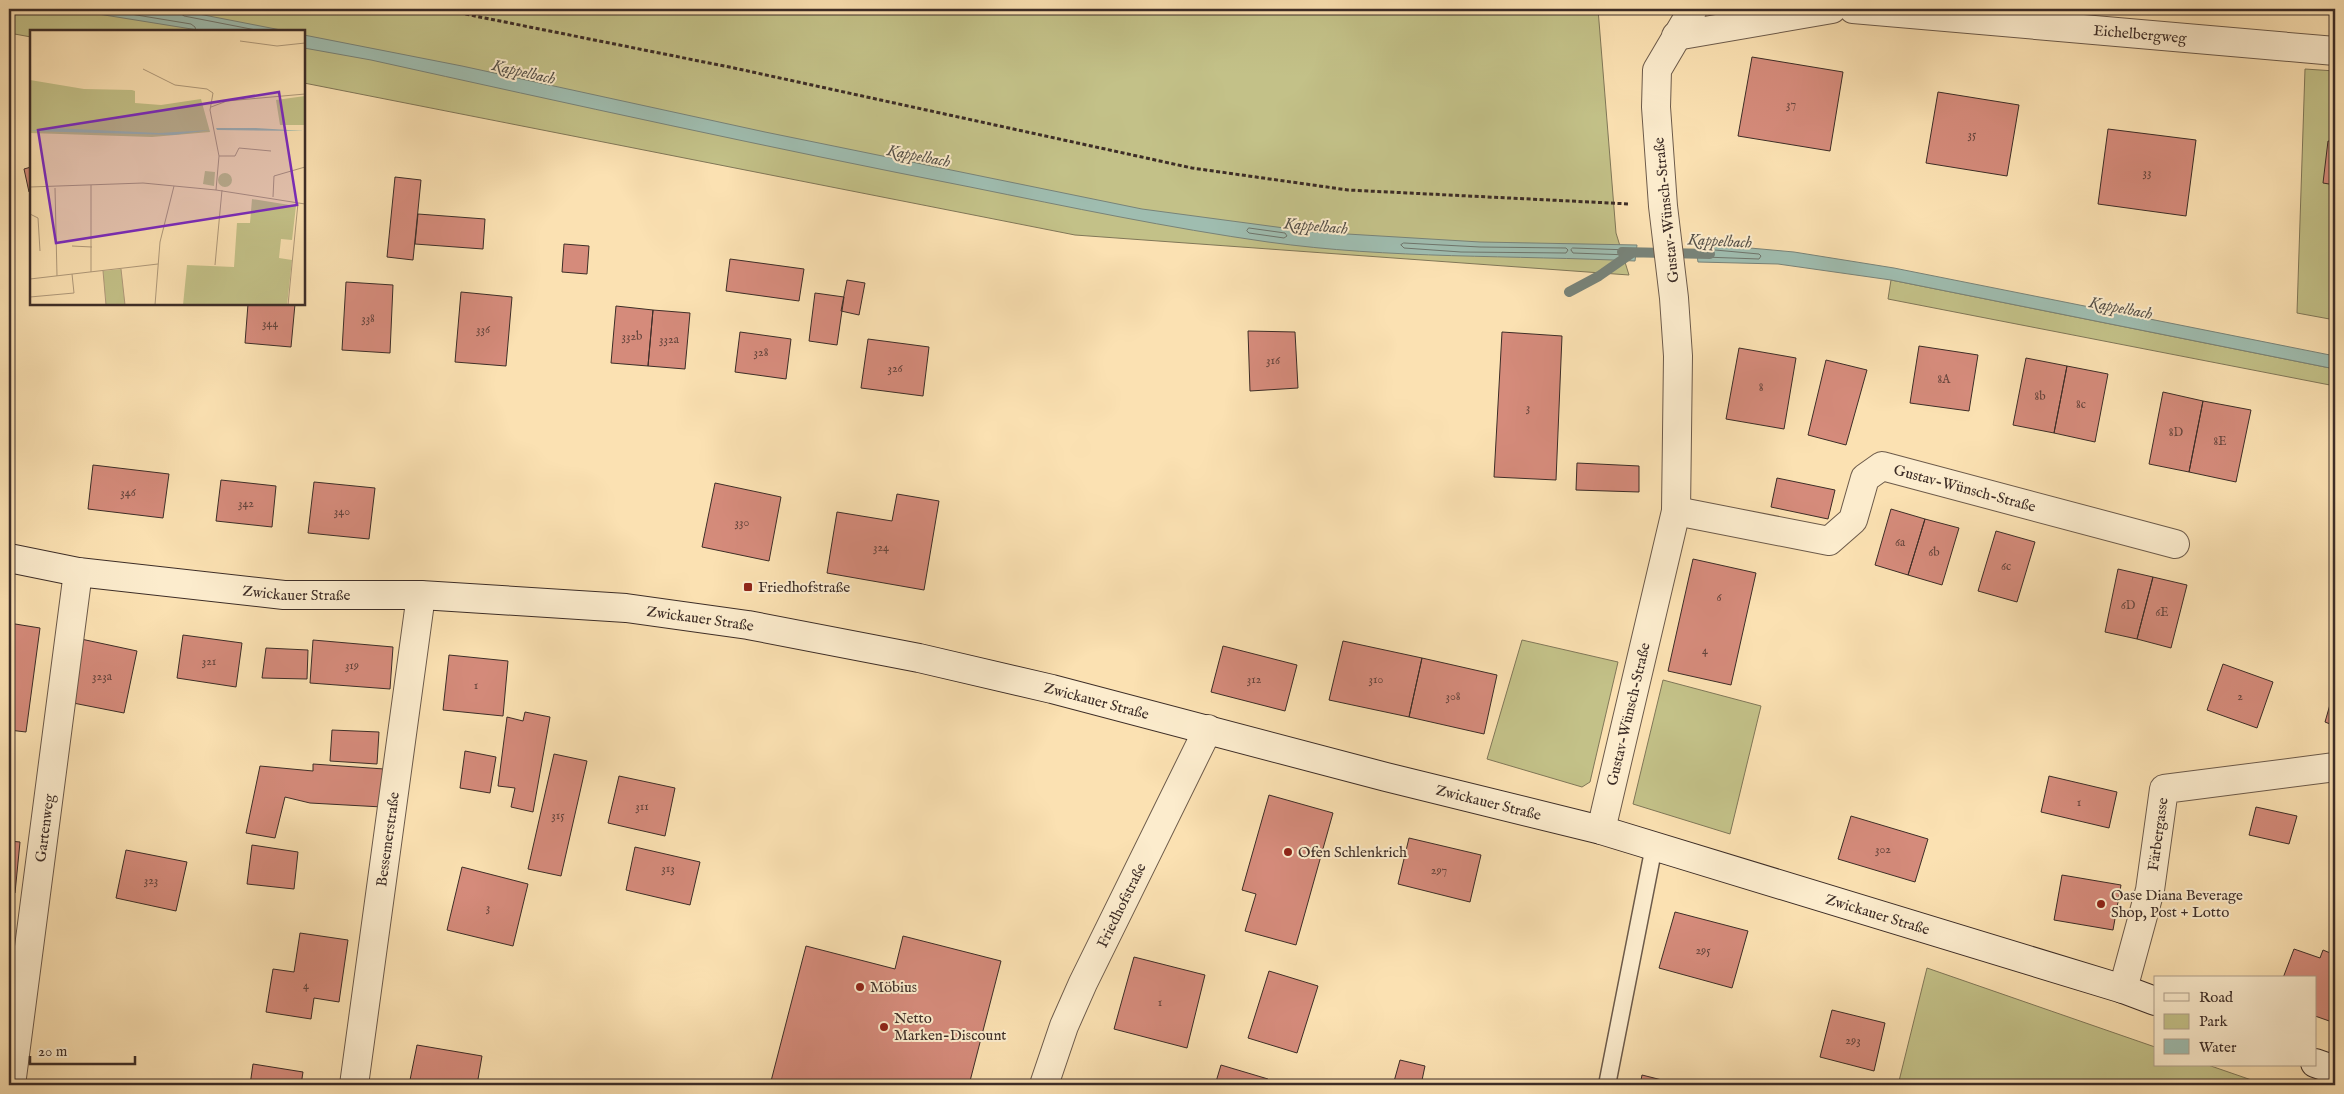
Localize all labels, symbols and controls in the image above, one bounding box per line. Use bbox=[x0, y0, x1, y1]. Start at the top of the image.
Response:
street label: Eichelbergweg bbox=[2093, 21, 2188, 48]
inset map bbox=[30, 30, 305, 305]
water label: Kappelbach bbox=[489, 56, 557, 90]
house number: 37 bbox=[1786, 97, 1796, 112]
house number: 35 bbox=[1968, 127, 1977, 142]
street label: Gustav-Wünsch-Straße bbox=[1649, 136, 1684, 284]
water label: Kappelbach bbox=[884, 141, 952, 173]
house number: 33 bbox=[2143, 165, 2151, 180]
water label: Kappelbach bbox=[1282, 214, 1349, 240]
water label: Kappelbach bbox=[1686, 230, 1753, 254]
water label: Kappelbach bbox=[2086, 293, 2154, 325]
house number: 338 bbox=[361, 311, 375, 326]
house number: 344 bbox=[262, 316, 278, 331]
house number: 336 bbox=[476, 322, 491, 337]
house number: 332b bbox=[621, 329, 643, 344]
house number: 332a bbox=[659, 332, 680, 347]
house number: 328 bbox=[754, 345, 769, 360]
house number: 316 bbox=[1266, 353, 1281, 368]
house number: 326 bbox=[887, 361, 904, 376]
house number: 8A bbox=[1938, 372, 1951, 387]
house number: 8 bbox=[1759, 380, 1764, 395]
house number: 8b bbox=[2034, 389, 2046, 404]
house number: 8c bbox=[2076, 397, 2086, 412]
house number: 3 bbox=[1526, 400, 1530, 415]
house number: 8D bbox=[2169, 425, 2184, 440]
house number: 8E bbox=[2213, 434, 2227, 449]
street label: Gustav-Wünsch-Straße bbox=[1892, 461, 2038, 517]
house number: 346 bbox=[120, 485, 137, 500]
house number: 342 bbox=[238, 496, 254, 511]
house number: 340 bbox=[334, 504, 350, 519]
house number: 330 bbox=[735, 515, 750, 530]
house number: 6a bbox=[1895, 535, 1906, 550]
house number: 324 bbox=[873, 540, 889, 555]
house number: 6b bbox=[1928, 545, 1940, 560]
house number: 6c bbox=[2001, 559, 2011, 574]
place label: Friedhofstraße bbox=[758, 578, 850, 597]
street label: Zwickauer Straße bbox=[241, 581, 350, 605]
marker: Friedhofstraße bbox=[742, 581, 754, 593]
house number: 6 bbox=[1716, 590, 1722, 605]
house number: 6D bbox=[2121, 598, 2136, 613]
street label: Zwickauer Straße bbox=[645, 602, 755, 636]
house number: 6E bbox=[2155, 605, 2169, 620]
street label: Gustav-Wünsch-Straße bbox=[1603, 641, 1655, 788]
house number: 4 bbox=[1702, 643, 1708, 658]
house number: 321 bbox=[202, 654, 216, 669]
house number: 319 bbox=[345, 658, 359, 673]
house number: 323a bbox=[92, 669, 113, 684]
house number: 312 bbox=[1247, 672, 1262, 687]
house number: 310 bbox=[1369, 672, 1383, 687]
house number: 1 bbox=[474, 678, 478, 693]
street label: Zwickauer Straße bbox=[1042, 678, 1151, 724]
house number: 308 bbox=[1445, 689, 1461, 704]
house number: 2 bbox=[2237, 689, 2243, 704]
street label: Zwickauer Straße bbox=[1434, 781, 1543, 825]
street label: Bessemerstraße bbox=[372, 791, 404, 888]
street label: Gartenweg bbox=[31, 792, 59, 864]
house number: 1 bbox=[2077, 795, 2081, 810]
street label: Färbergasse bbox=[2144, 796, 2173, 872]
house number: 311 bbox=[635, 799, 649, 814]
house number: 315 bbox=[551, 808, 565, 823]
house number: 302 bbox=[1875, 842, 1891, 857]
place label: Ofen Schlenkrich bbox=[1298, 843, 1407, 862]
marker: Ofen Schlenkrich bbox=[1282, 846, 1294, 858]
street label: Friedhofstraße bbox=[1093, 860, 1151, 951]
house number: 313 bbox=[661, 861, 675, 876]
house number: 297 bbox=[1431, 863, 1447, 878]
house number: 323 bbox=[144, 873, 158, 888]
place label: Oase Diana Beverage Shop, Post + Lotto bbox=[2111, 886, 2243, 922]
street label: Zwickauer Straße bbox=[1823, 890, 1932, 940]
marker: Oase Diana Beverage Shop, Post + Lotto bbox=[2095, 898, 2107, 910]
house number: 3 bbox=[486, 900, 490, 915]
house number: 295 bbox=[1695, 943, 1711, 958]
legend bbox=[2154, 976, 2316, 1066]
house number: 4 bbox=[303, 978, 309, 993]
place label: Möbius bbox=[870, 978, 917, 997]
marker: Möbius bbox=[854, 981, 866, 993]
text: Road bbox=[2199, 988, 2234, 1007]
house number: 1 bbox=[1158, 995, 1162, 1010]
place label: Netto Marken-Discount bbox=[894, 1009, 1006, 1045]
text: Park bbox=[2199, 1012, 2229, 1031]
marker: Netto Marken-Discount bbox=[878, 1021, 890, 1033]
house number: 293 bbox=[1845, 1033, 1861, 1048]
scale bar bbox=[30, 1034, 135, 1066]
text: Water bbox=[2199, 1038, 2237, 1057]
text: 20 m bbox=[38, 1042, 68, 1061]

